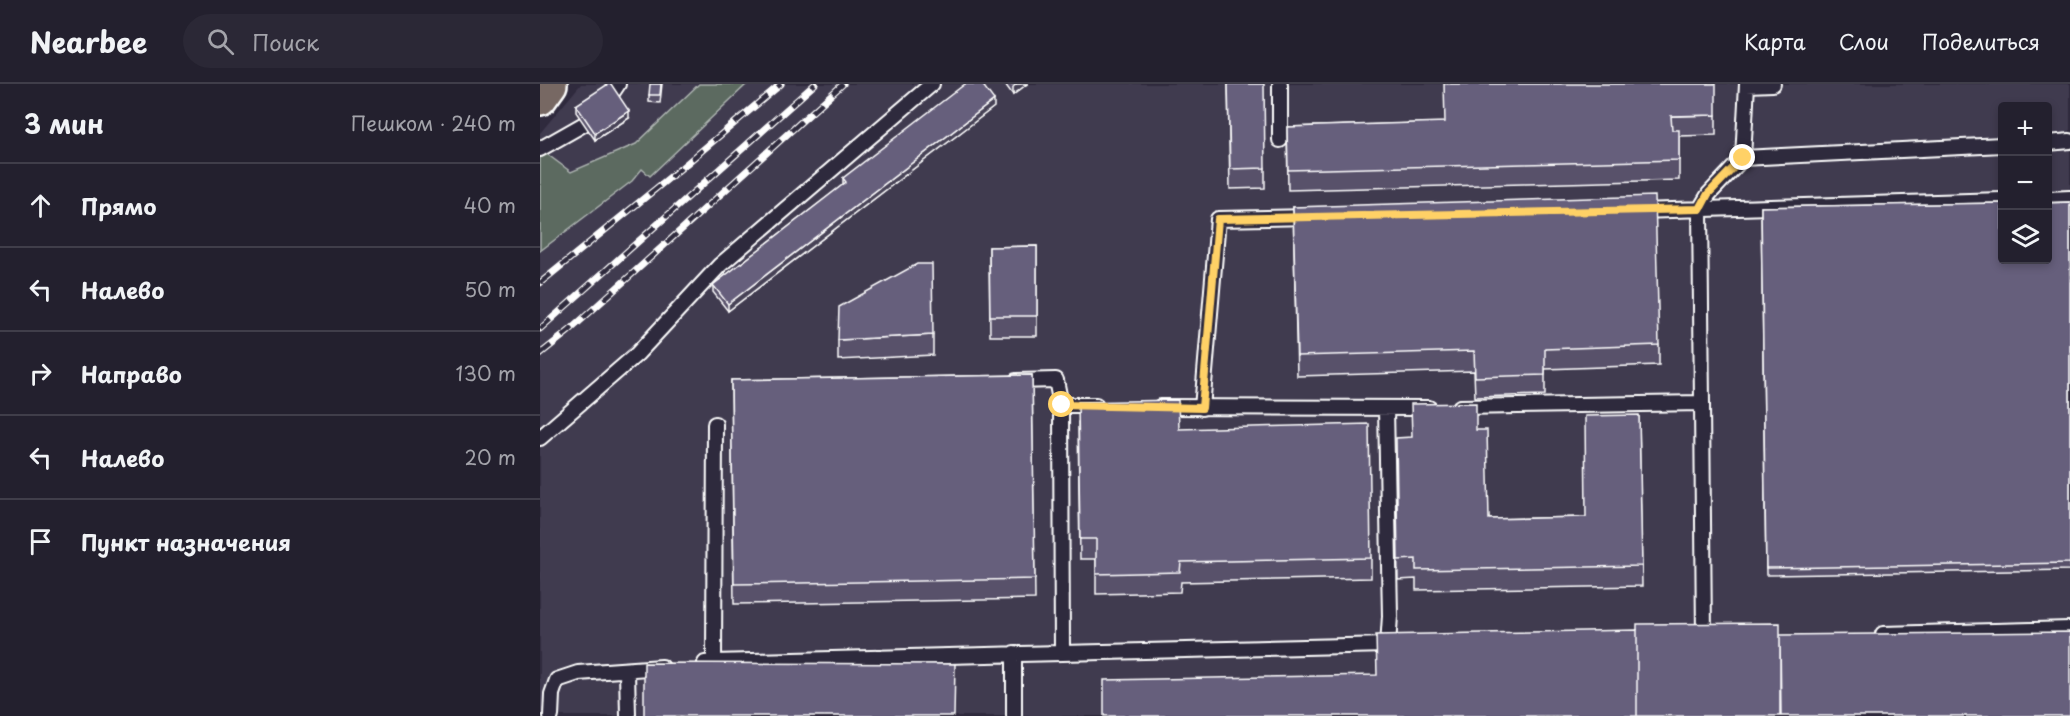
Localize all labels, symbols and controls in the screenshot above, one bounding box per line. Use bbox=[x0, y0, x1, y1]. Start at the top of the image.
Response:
search box bbox=[183, 14, 603, 68]
text: Nearbee bbox=[30, 20, 147, 63]
icon: search bbox=[204, 25, 237, 58]
text: Поиск bbox=[252, 25, 319, 58]
text: Карта bbox=[1744, 25, 1806, 57]
text: Слои bbox=[1839, 25, 1889, 57]
text: Поделиться bbox=[1922, 25, 2040, 57]
map controls bbox=[1998, 102, 2052, 264]
button: + bbox=[1998, 102, 2052, 156]
text: 3 мин bbox=[24, 104, 104, 143]
text: Пешком · 240 m bbox=[351, 108, 516, 138]
route end bbox=[1729, 144, 1755, 170]
button: − bbox=[1998, 156, 2052, 210]
icon: ahead bbox=[24, 189, 57, 222]
text: Прямо bbox=[81, 189, 156, 222]
text: 40 m bbox=[464, 190, 516, 220]
button: layers bbox=[1998, 210, 2052, 264]
icon: left bbox=[24, 273, 57, 306]
text: Налево bbox=[81, 273, 164, 306]
text: 50 m bbox=[464, 274, 516, 304]
icon: right bbox=[24, 357, 57, 390]
text: Направо bbox=[81, 357, 182, 390]
text: 130 m bbox=[456, 358, 516, 388]
route start bbox=[1048, 391, 1074, 417]
icon: left bbox=[24, 441, 57, 474]
text: Налево bbox=[81, 441, 164, 474]
text: 20 m bbox=[464, 442, 516, 472]
icon: arrive bbox=[24, 525, 57, 558]
text: Пункт назначения bbox=[81, 525, 291, 558]

